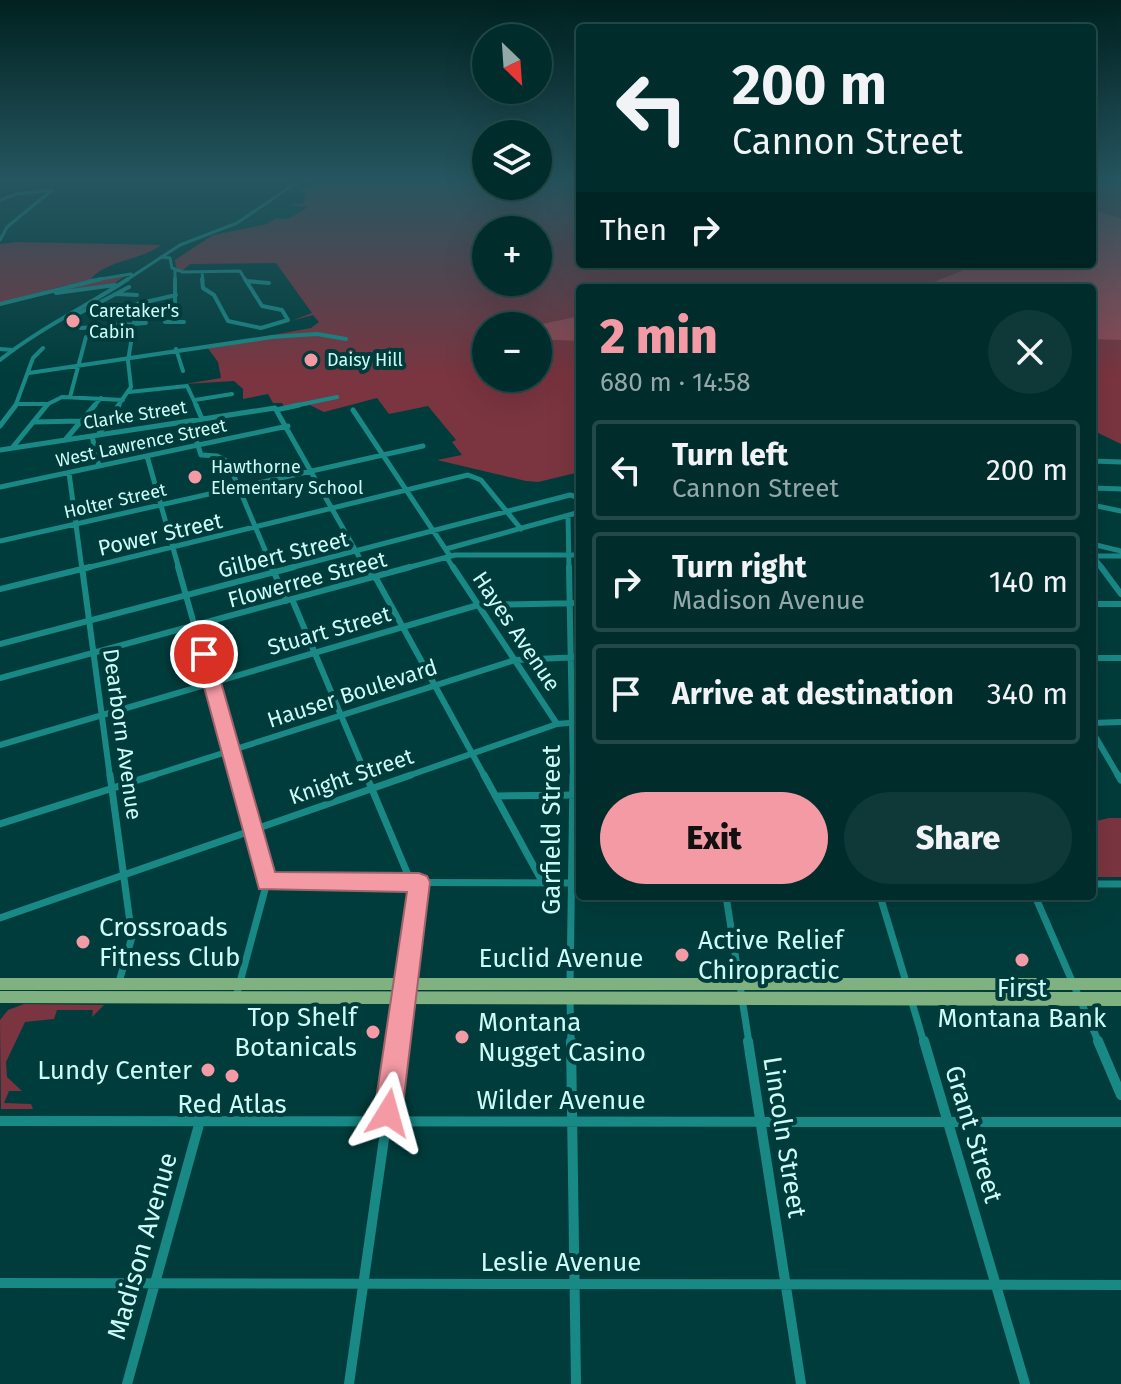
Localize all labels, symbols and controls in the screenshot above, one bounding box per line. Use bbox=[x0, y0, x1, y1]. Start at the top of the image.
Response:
north arrow bbox=[472, 24, 552, 104]
map controls bbox=[472, 24, 552, 392]
text: 200 m bbox=[732, 52, 887, 119]
icon: left bbox=[600, 56, 704, 160]
button: layers bbox=[472, 120, 552, 200]
text: Cannon Street bbox=[732, 120, 963, 164]
icon: right bbox=[683, 208, 727, 252]
text: Then bbox=[600, 212, 667, 248]
button: + bbox=[472, 216, 552, 296]
place label: Caretaker's Cabin bbox=[89, 300, 179, 343]
text: 2 min bbox=[600, 308, 718, 366]
button: close bbox=[988, 310, 1072, 394]
marker: Caretaker's Cabin bbox=[64, 312, 82, 330]
button: − bbox=[472, 312, 552, 392]
place label: Daisy Hill bbox=[327, 349, 403, 371]
marker: Daisy Hill bbox=[302, 351, 320, 369]
text: 680 m · 14:58 bbox=[600, 367, 751, 398]
street label: Clarke Street bbox=[82, 396, 189, 434]
street label: West Lawrence Street bbox=[54, 414, 229, 472]
text: Turn left bbox=[672, 437, 788, 473]
icon: left bbox=[604, 448, 648, 492]
text: 200 m bbox=[986, 452, 1068, 488]
place label: Hawthorne Elementary School bbox=[211, 456, 363, 499]
marker: Hawthorne Elementary School bbox=[186, 468, 204, 486]
text: Cannon Street bbox=[672, 473, 839, 504]
street label: Holter Street bbox=[62, 478, 169, 523]
street label: Power Street bbox=[95, 507, 225, 562]
street label: Gilbert Street bbox=[215, 525, 351, 584]
street label: Flowerree Street bbox=[225, 545, 390, 614]
text: Turn right bbox=[672, 549, 807, 585]
icon: right bbox=[604, 560, 648, 604]
text: 140 m bbox=[989, 564, 1068, 600]
street label: Hayes Avenue bbox=[467, 566, 566, 696]
text: Madison Avenue bbox=[672, 585, 865, 616]
street label: Stuart Street bbox=[265, 600, 394, 661]
pin bbox=[170, 620, 238, 688]
icon: arrive bbox=[182, 632, 226, 676]
street label: Dearborn Avenue bbox=[97, 647, 148, 821]
street label: Hauser Boulevard bbox=[264, 653, 441, 734]
icon: arrive bbox=[604, 672, 648, 716]
text: Arrive at destination bbox=[672, 676, 954, 712]
text: 340 m bbox=[987, 676, 1068, 712]
street label: Knight Street bbox=[285, 743, 417, 810]
street label: Garfield Street bbox=[536, 744, 567, 915]
button: Exit bbox=[600, 792, 828, 884]
button: Share bbox=[844, 792, 1072, 884]
place label: Crossroads Fitness Club bbox=[99, 912, 240, 973]
place label: Active Relief Chiropractic bbox=[698, 925, 845, 986]
marker: Crossroads Fitness Club bbox=[74, 933, 92, 951]
street label: Euclid Avenue bbox=[479, 943, 643, 974]
marker: Active Relief Chiropractic bbox=[673, 946, 691, 964]
marker: First Montana Bank bbox=[1013, 951, 1031, 969]
place label: First Montana Bank bbox=[938, 973, 1107, 1034]
place label: Top Shelf Botanicals bbox=[234, 1002, 359, 1063]
place label: Montana Nugget Casino bbox=[478, 1007, 646, 1068]
marker: Top Shelf Botanicals bbox=[364, 1023, 382, 1041]
marker: Montana Nugget Casino bbox=[453, 1028, 471, 1046]
street label: Lincoln Street bbox=[756, 1054, 813, 1221]
place label: Lundy Center bbox=[37, 1055, 192, 1086]
marker: Lundy Center bbox=[199, 1061, 217, 1079]
street label: Grant Street bbox=[938, 1062, 1009, 1207]
marker: Red Atlas bbox=[223, 1067, 241, 1085]
position arrow bbox=[346, 1071, 430, 1155]
street label: Wilder Avenue bbox=[476, 1085, 646, 1116]
place label: Red Atlas bbox=[177, 1089, 287, 1120]
street label: Madison Avenue bbox=[101, 1149, 184, 1343]
street label: Leslie Avenue bbox=[481, 1247, 641, 1278]

